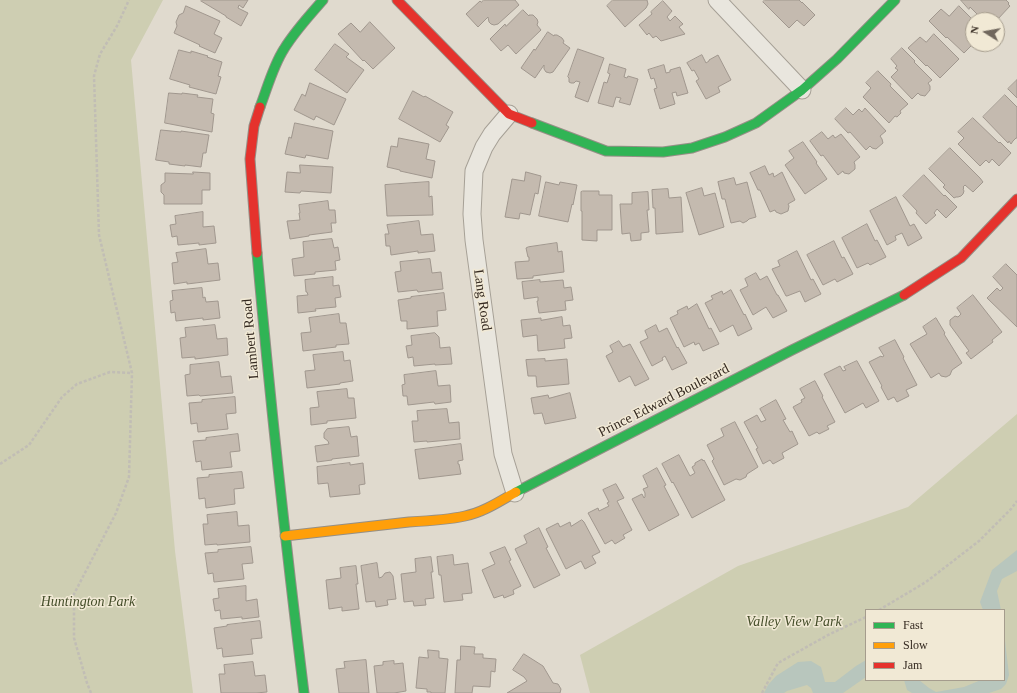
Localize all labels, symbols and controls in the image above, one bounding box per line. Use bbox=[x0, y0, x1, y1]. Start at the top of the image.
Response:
north arrow bbox=[965, 12, 1005, 52]
text: N bbox=[968, 25, 981, 35]
street label: Lang Road bbox=[469, 268, 495, 332]
street label: Lambert Road bbox=[239, 298, 263, 380]
street label: Prince Edward Boulevard bbox=[596, 361, 732, 441]
park label: Huntington Park bbox=[41, 594, 135, 610]
legend bbox=[865, 609, 1005, 681]
park label: Valley View Park bbox=[746, 614, 842, 630]
text: Fast bbox=[903, 618, 923, 632]
text: Slow bbox=[903, 638, 928, 652]
text: Jam bbox=[903, 658, 922, 672]

